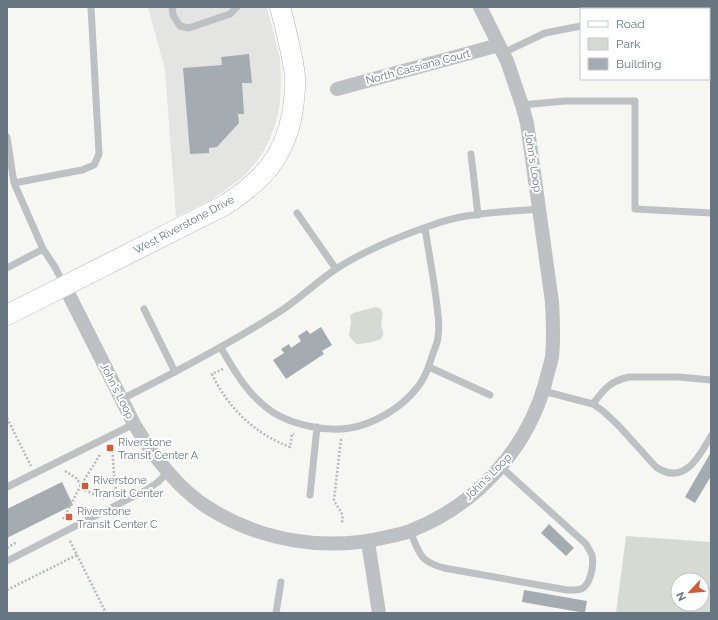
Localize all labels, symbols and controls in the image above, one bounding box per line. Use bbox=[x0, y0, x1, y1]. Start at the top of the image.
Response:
legend bbox=[580, 8, 710, 80]
text: Road bbox=[616, 17, 645, 31]
text: Park bbox=[616, 37, 641, 51]
street label: North Cassiana Court bbox=[364, 47, 472, 87]
text: Building bbox=[616, 57, 662, 71]
street label: John's Loop bbox=[522, 131, 544, 193]
street label: West Riverstone Drive bbox=[132, 193, 237, 257]
street label: John's Loop bbox=[97, 361, 137, 421]
place label: Riverstone Transit Center A bbox=[118, 436, 199, 462]
marker: Riverstone Transit Center A bbox=[105, 443, 115, 453]
street label: John's Loop bbox=[462, 451, 514, 503]
place label: Riverstone Transit Center bbox=[93, 474, 164, 500]
marker: Riverstone Transit Center bbox=[80, 481, 90, 491]
place label: Riverstone Transit Center C bbox=[77, 505, 158, 531]
marker: Riverstone Transit Center C bbox=[64, 512, 74, 522]
north arrow bbox=[670, 572, 710, 612]
text: N bbox=[674, 590, 689, 603]

